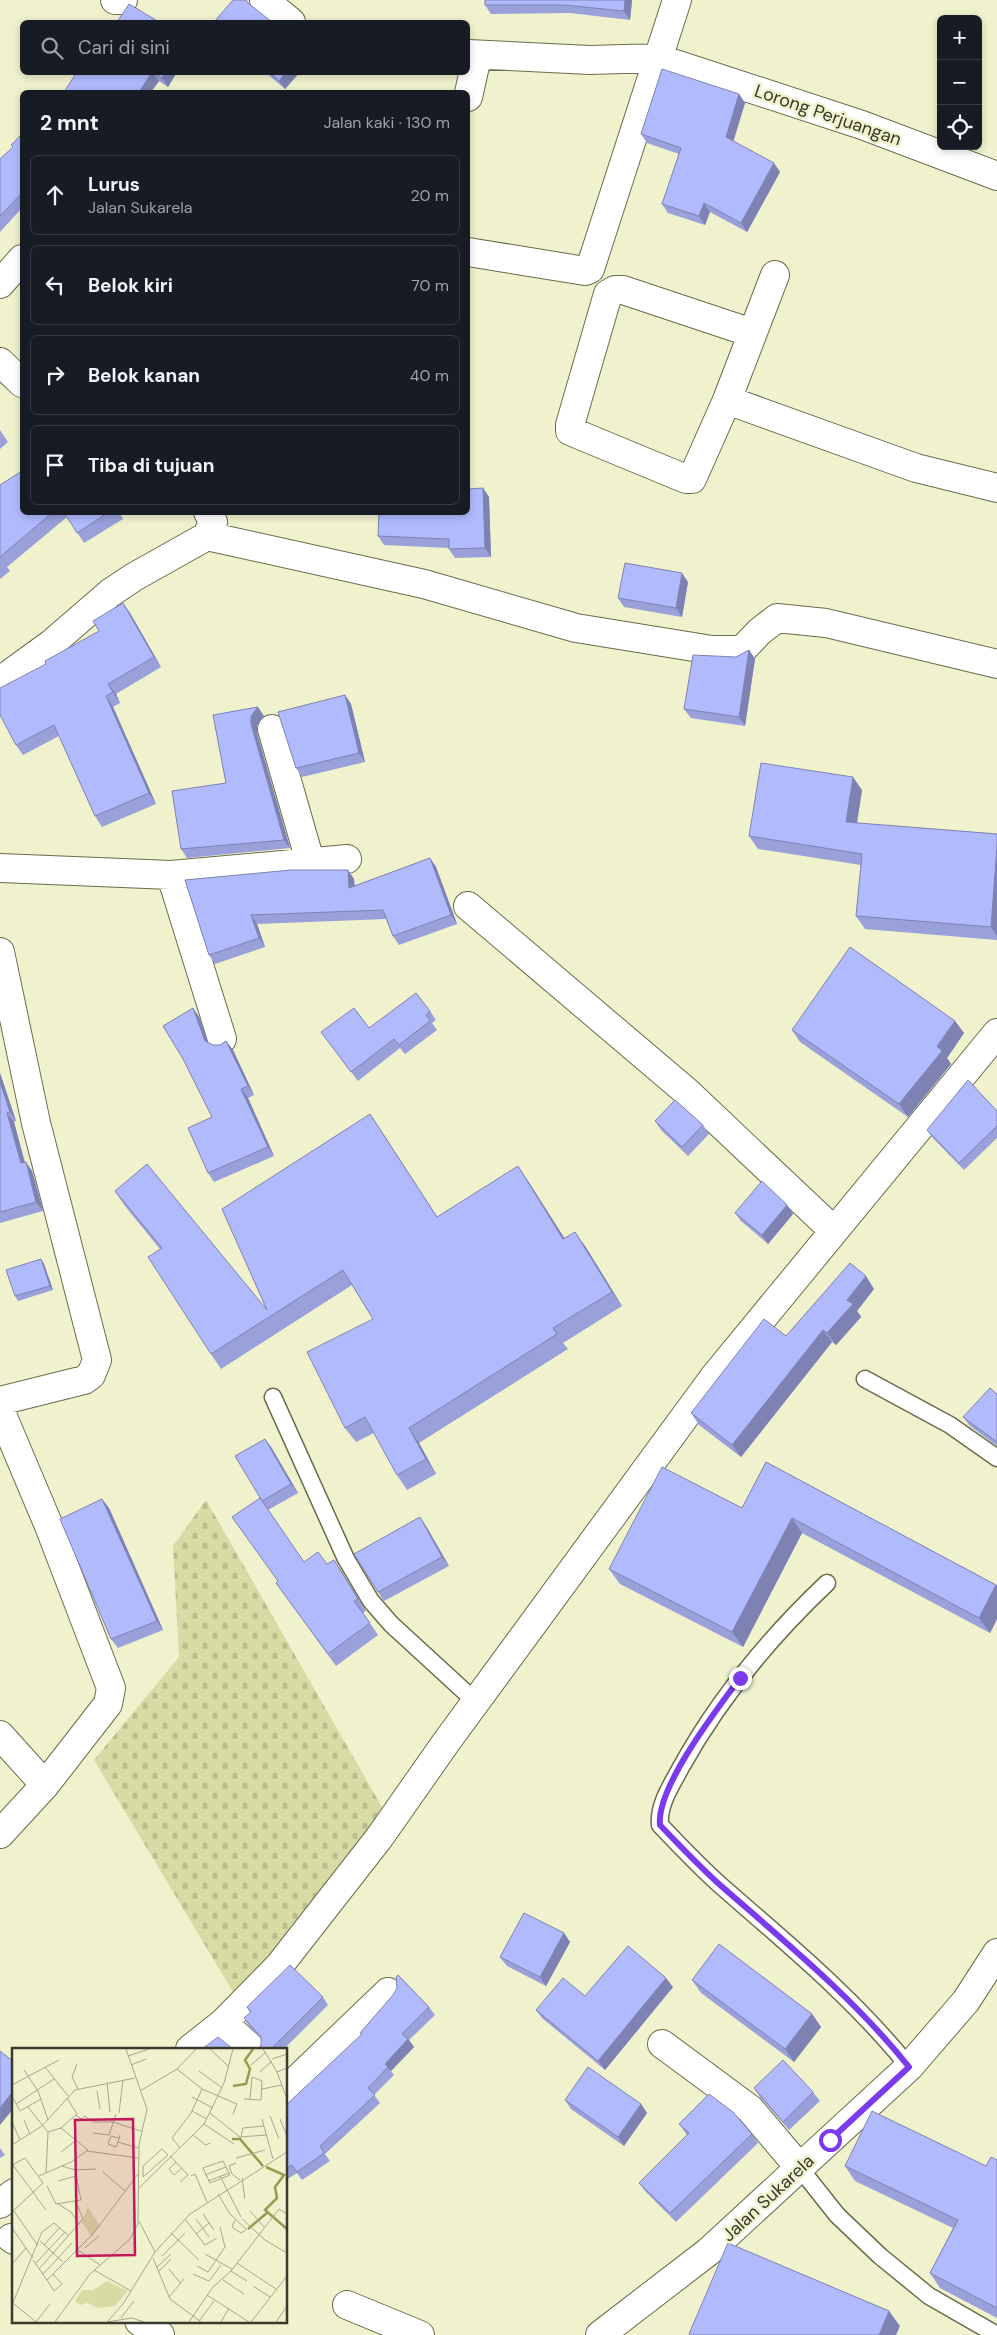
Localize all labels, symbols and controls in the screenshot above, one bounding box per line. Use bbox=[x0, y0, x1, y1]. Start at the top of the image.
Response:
map controls bbox=[937, 15, 982, 150]
button: + bbox=[937, 15, 982, 60]
search box bbox=[20, 20, 470, 75]
icon: search bbox=[38, 34, 66, 62]
text: Cari di sini bbox=[78, 35, 170, 60]
button: − bbox=[937, 60, 982, 105]
street label: Lorong Perjuangan bbox=[751, 79, 905, 151]
button: locate bbox=[937, 105, 982, 150]
text: 2 mnt bbox=[40, 109, 99, 137]
text: Jalan kaki · 130 m bbox=[323, 112, 450, 133]
text: Lurus bbox=[88, 172, 140, 197]
icon: ahead bbox=[41, 181, 69, 209]
text: 20 m bbox=[410, 185, 449, 206]
text: Jalan Sukarela bbox=[88, 197, 193, 218]
icon: left bbox=[41, 271, 69, 299]
text: Belok kiri bbox=[88, 273, 173, 298]
text: 70 m bbox=[411, 275, 449, 296]
icon: right bbox=[41, 361, 69, 389]
text: Belok kanan bbox=[88, 363, 200, 388]
text: 40 m bbox=[410, 365, 449, 386]
icon: arrive bbox=[41, 451, 69, 479]
text: Tiba di tujuan bbox=[88, 453, 214, 478]
route end bbox=[729, 1667, 752, 1690]
inset map bbox=[12, 2048, 288, 2322]
route start bbox=[819, 2129, 842, 2152]
street label: Jalan Sukarela bbox=[717, 2149, 819, 2247]

